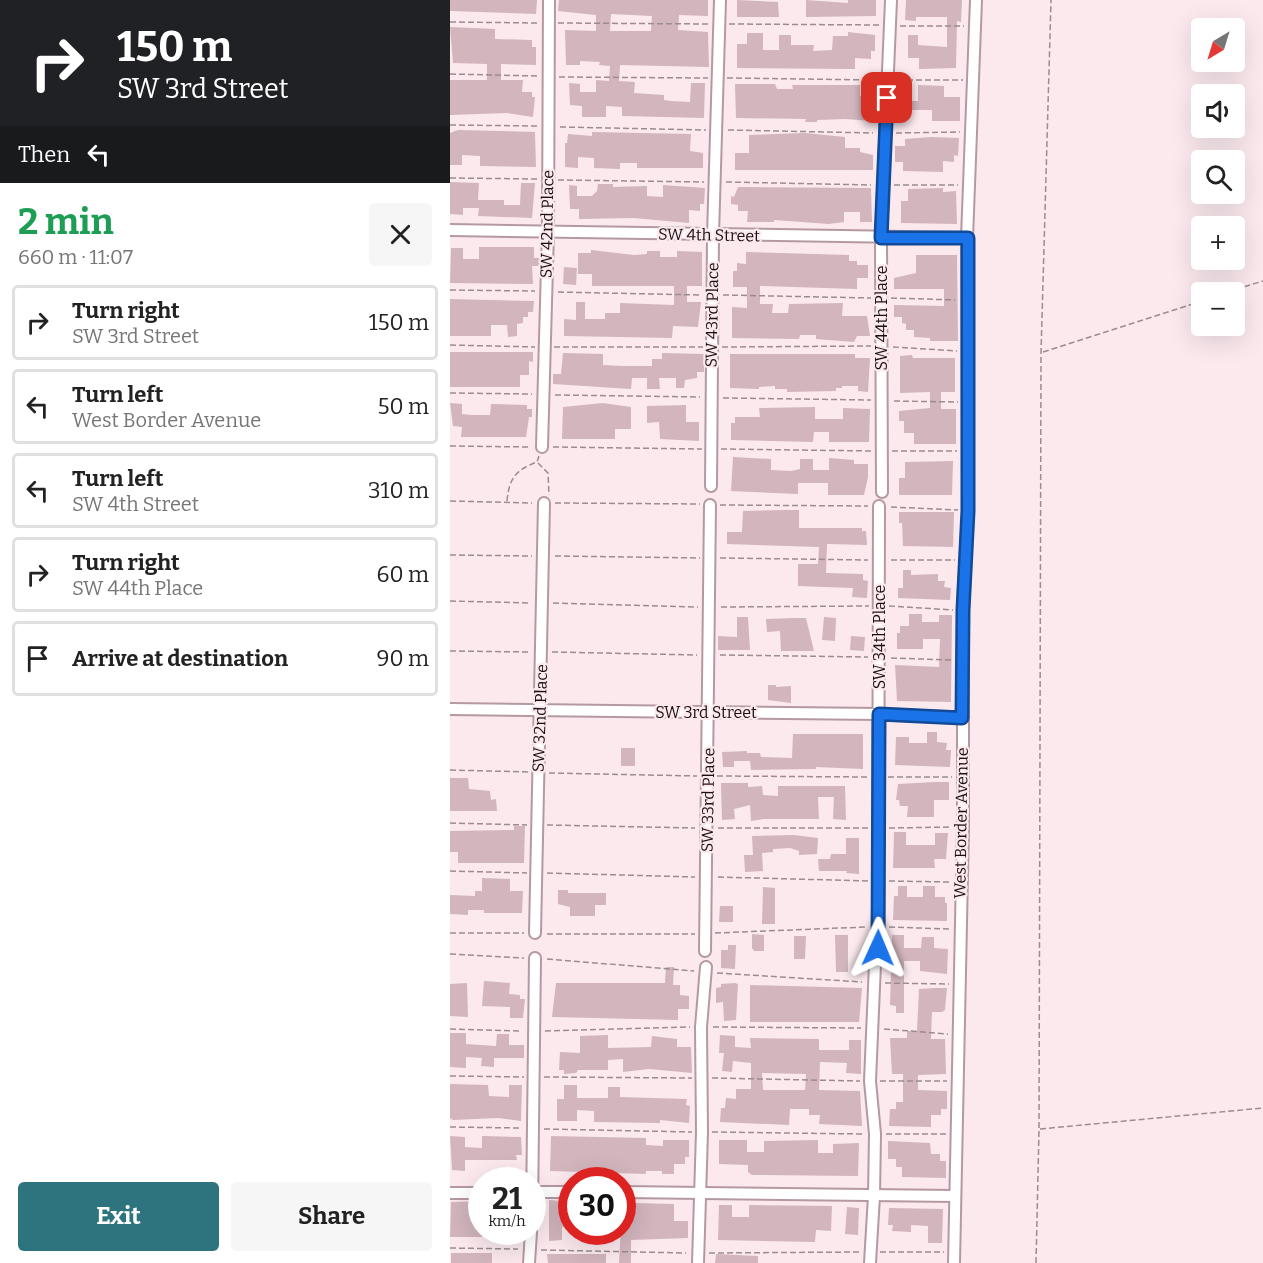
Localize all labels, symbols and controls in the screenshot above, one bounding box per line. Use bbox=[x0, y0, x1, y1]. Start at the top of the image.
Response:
north arrow bbox=[1191, 18, 1245, 72]
map controls bbox=[1191, 18, 1245, 336]
text: 150 m bbox=[117, 22, 232, 72]
icon: right bbox=[18, 24, 96, 102]
pin bbox=[861, 72, 912, 123]
text: SW 3rd Street bbox=[117, 73, 289, 105]
icon: arrive bbox=[870, 81, 903, 114]
button: sound bbox=[1191, 84, 1245, 138]
icon: left bbox=[82, 138, 115, 171]
text: Then bbox=[18, 141, 70, 168]
button: search bbox=[1191, 150, 1245, 204]
street label: SW 42nd Place bbox=[537, 170, 557, 278]
text: 2 min bbox=[18, 200, 114, 244]
button: close bbox=[369, 203, 432, 266]
button: + bbox=[1191, 216, 1245, 270]
street label: SW 4th Street bbox=[658, 225, 760, 245]
text: 660 m · 11:07 bbox=[18, 245, 133, 269]
street label: SW 43rd Place bbox=[702, 262, 722, 368]
street label: SW 44th Place bbox=[872, 265, 891, 371]
button: − bbox=[1191, 282, 1245, 336]
text: Turn right bbox=[72, 297, 180, 324]
icon: right bbox=[21, 306, 54, 339]
text: 150 m bbox=[369, 309, 429, 336]
text: SW 3rd Street bbox=[72, 324, 199, 348]
text: Turn left bbox=[72, 381, 164, 408]
icon: left bbox=[21, 390, 54, 423]
text: 50 m bbox=[378, 393, 429, 420]
text: West Border Avenue bbox=[72, 408, 261, 432]
text: Turn left bbox=[72, 465, 164, 492]
icon: left bbox=[21, 474, 54, 507]
text: 310 m bbox=[368, 477, 429, 504]
text: SW 4th Street bbox=[72, 492, 199, 516]
text: Turn right bbox=[72, 549, 180, 576]
icon: right bbox=[21, 558, 54, 591]
text: 60 m bbox=[377, 561, 429, 588]
text: SW 44th Place bbox=[72, 576, 203, 600]
street label: SW 34th Place bbox=[870, 585, 889, 689]
icon: arrive bbox=[21, 642, 54, 675]
text: Arrive at destination bbox=[72, 645, 288, 672]
text: 90 m bbox=[377, 645, 429, 672]
street label: SW 32nd Place bbox=[529, 664, 551, 772]
street label: SW 3rd Street bbox=[655, 703, 757, 722]
street label: West Border Avenue bbox=[950, 747, 972, 899]
street label: SW 33rd Place bbox=[698, 748, 718, 852]
position arrow bbox=[846, 916, 910, 980]
speed limit sign: 30 bbox=[558, 1167, 636, 1245]
text: 21 bbox=[492, 1181, 522, 1217]
button: Exit bbox=[18, 1182, 219, 1251]
button: Share bbox=[231, 1182, 432, 1251]
text: km/h bbox=[488, 1212, 526, 1230]

